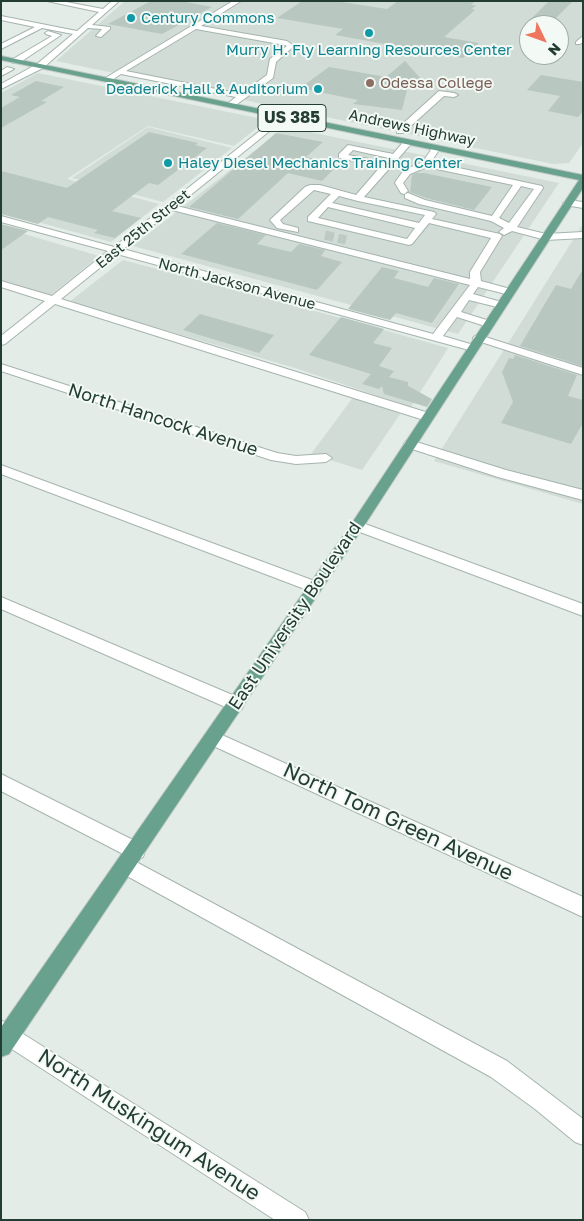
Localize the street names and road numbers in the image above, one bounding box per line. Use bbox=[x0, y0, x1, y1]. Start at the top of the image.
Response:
road number: US 385 bbox=[258, 105, 326, 132]
street label: Andrews Highway bbox=[347, 106, 477, 150]
street label: East 25th Street bbox=[92, 186, 194, 272]
street label: North Jackson Avenue bbox=[157, 254, 317, 314]
street label: North Hancock Avenue bbox=[65, 379, 261, 461]
street label: East University Boulevard bbox=[224, 518, 366, 714]
street label: North Tom Green Avenue bbox=[279, 758, 517, 886]
street label: North Muskingum Avenue bbox=[33, 1044, 265, 1206]

